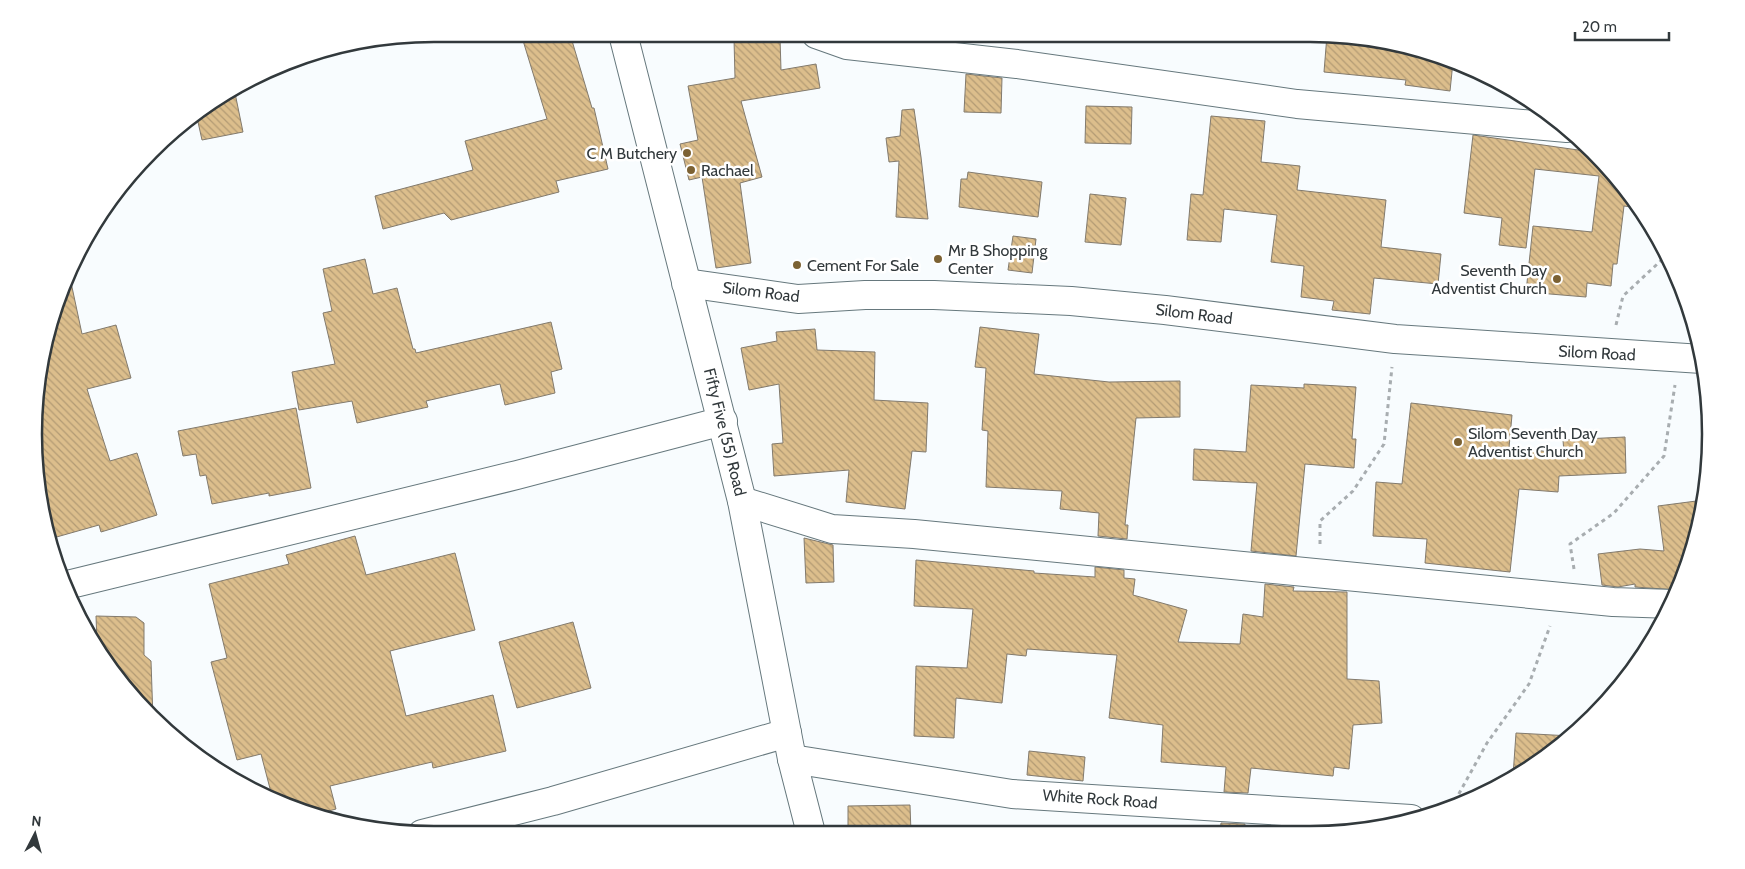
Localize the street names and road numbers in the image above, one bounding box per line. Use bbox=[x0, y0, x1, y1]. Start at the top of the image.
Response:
street label: Silom Road bbox=[721, 278, 801, 306]
street label: Silom Road bbox=[1154, 300, 1234, 328]
street label: Silom Road bbox=[1558, 341, 1636, 365]
street label: Fifty Five (55) Road bbox=[700, 366, 750, 498]
street label: White Rock Road bbox=[1042, 786, 1158, 812]

